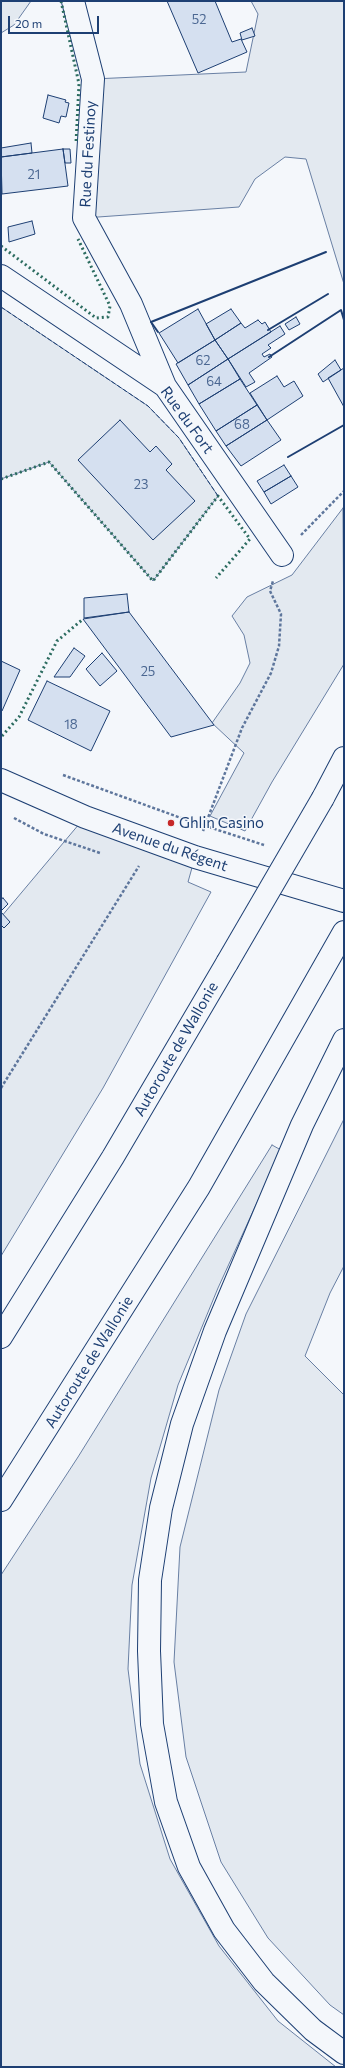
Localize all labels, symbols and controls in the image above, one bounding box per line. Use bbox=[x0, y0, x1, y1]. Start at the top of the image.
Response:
scale bar bbox=[10, 8, 101, 34]
house number: 52 bbox=[192, 12, 206, 28]
text: 20 m bbox=[15, 16, 42, 30]
street label: Rue du Festinoy bbox=[76, 100, 100, 208]
house number: 21 bbox=[28, 167, 40, 183]
house number: 62 bbox=[195, 353, 211, 369]
house number: 64 bbox=[206, 374, 222, 390]
street label: Rue du Fort bbox=[157, 383, 217, 457]
house number: 68 bbox=[234, 417, 250, 433]
house number: 23 bbox=[134, 477, 148, 493]
house number: 25 bbox=[141, 664, 155, 680]
house number: 18 bbox=[64, 717, 78, 733]
place label: Ghlin Casino bbox=[179, 814, 264, 832]
marker: Ghlin Casino bbox=[166, 818, 176, 828]
street label: Avenue du Régent bbox=[110, 819, 230, 875]
street label: Autoroute de Wallonie bbox=[130, 979, 222, 1119]
street label: Autoroute de Wallonie bbox=[41, 1293, 137, 1431]

